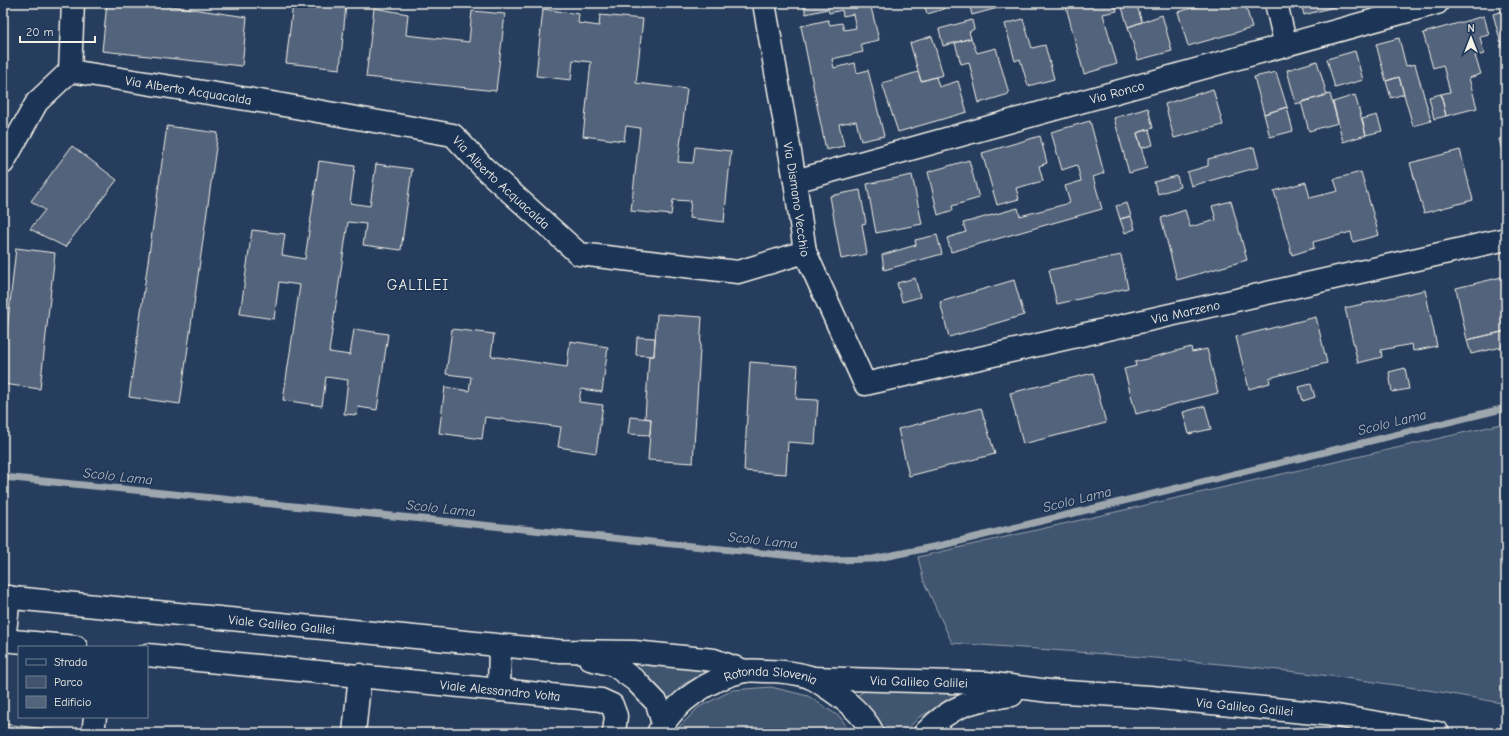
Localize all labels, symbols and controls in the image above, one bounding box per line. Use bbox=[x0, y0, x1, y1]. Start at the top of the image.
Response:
scale bar bbox=[20, 18, 95, 44]
north arrow bbox=[1451, 18, 1491, 58]
text: N bbox=[1467, 22, 1475, 35]
text: 20 m bbox=[26, 25, 54, 39]
street label: Via Alberto Acquacalda bbox=[124, 73, 253, 108]
street label: Via Ronco bbox=[1088, 78, 1146, 107]
street label: Via Alberto Acquacalda bbox=[450, 133, 553, 232]
street label: Via Dismano Vecchio bbox=[780, 141, 813, 259]
district label: GALILEI bbox=[387, 276, 449, 294]
street label: Via Marzeno bbox=[1150, 297, 1221, 327]
water label: Scolo Lama bbox=[1356, 406, 1428, 439]
water label: Scolo Lama bbox=[82, 464, 154, 489]
water label: Scolo Lama bbox=[1041, 483, 1113, 516]
water label: Scolo Lama bbox=[405, 496, 477, 521]
water label: Scolo Lama bbox=[727, 528, 799, 553]
street label: Viale Galileo Galilei bbox=[228, 612, 336, 637]
legend bbox=[18, 646, 148, 718]
text: Strada bbox=[54, 655, 87, 669]
street label: Rotonda Slovenia bbox=[722, 664, 821, 688]
street label: Via Galileo Galilei bbox=[870, 673, 968, 690]
text: Parco bbox=[54, 675, 83, 689]
street label: Viale Alessandro Volta bbox=[439, 677, 561, 704]
text: Edificio bbox=[54, 695, 91, 709]
street label: Via Galileo Galilei bbox=[1195, 695, 1294, 719]

